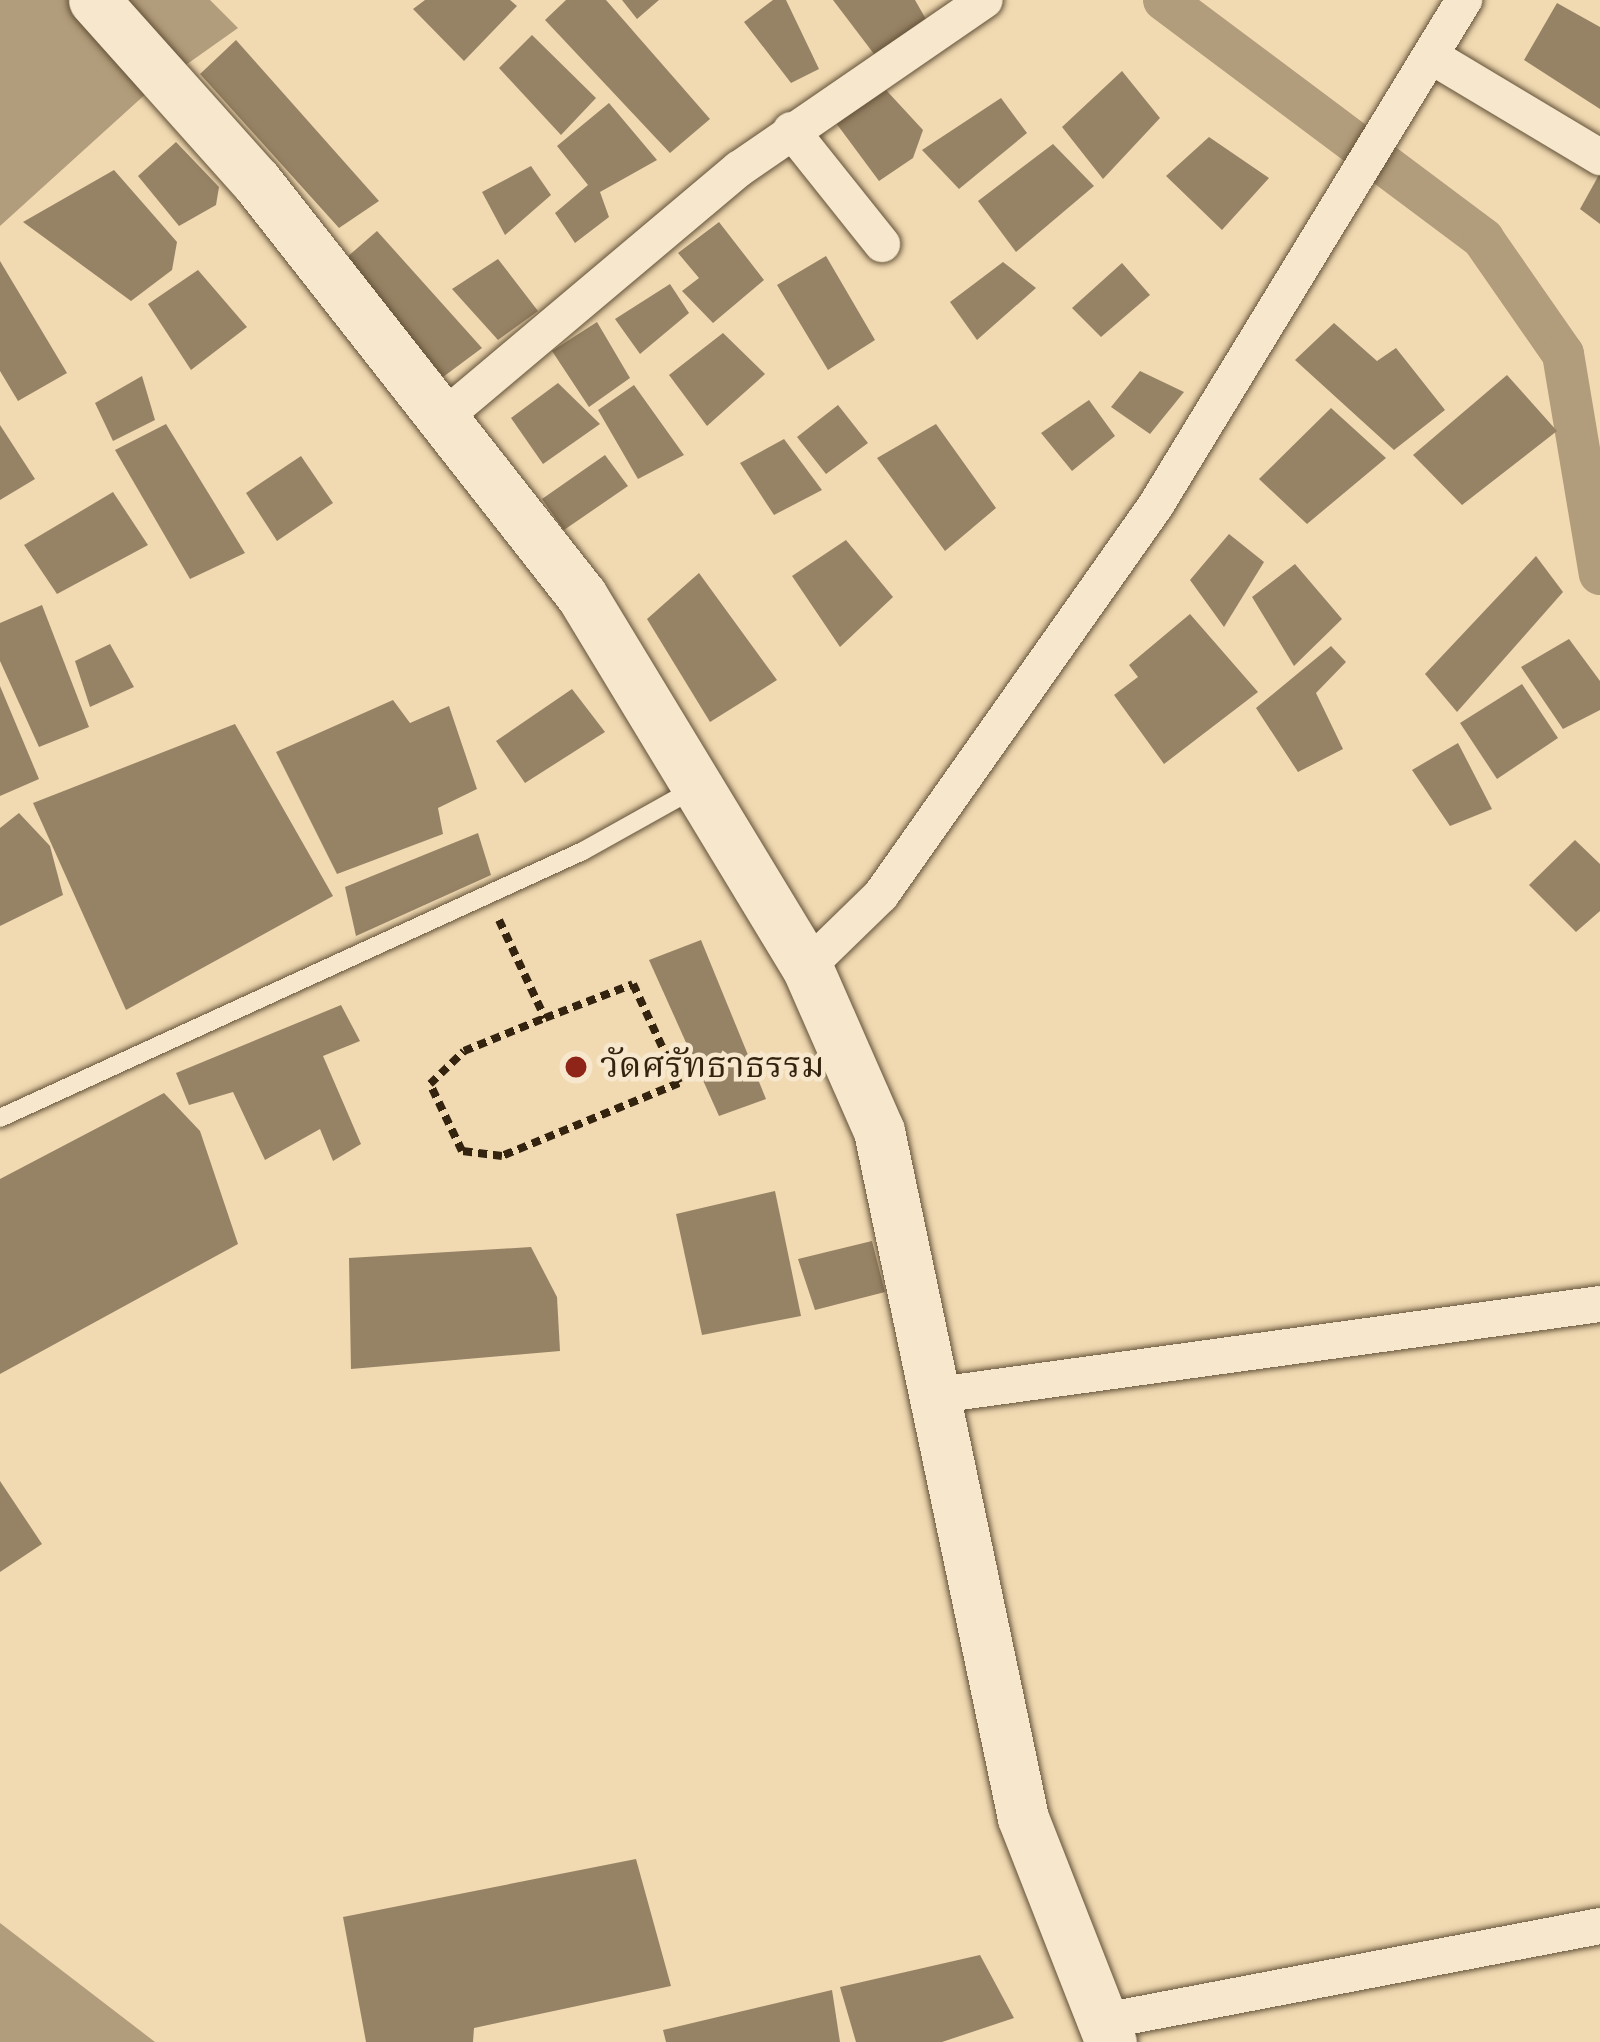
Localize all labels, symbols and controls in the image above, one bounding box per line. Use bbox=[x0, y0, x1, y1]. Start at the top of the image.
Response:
place label: วัดศรัทธาธรรม bbox=[600, 1045, 825, 1089]
marker: วัดศรัทธาธรรม bbox=[563, 1054, 589, 1080]

